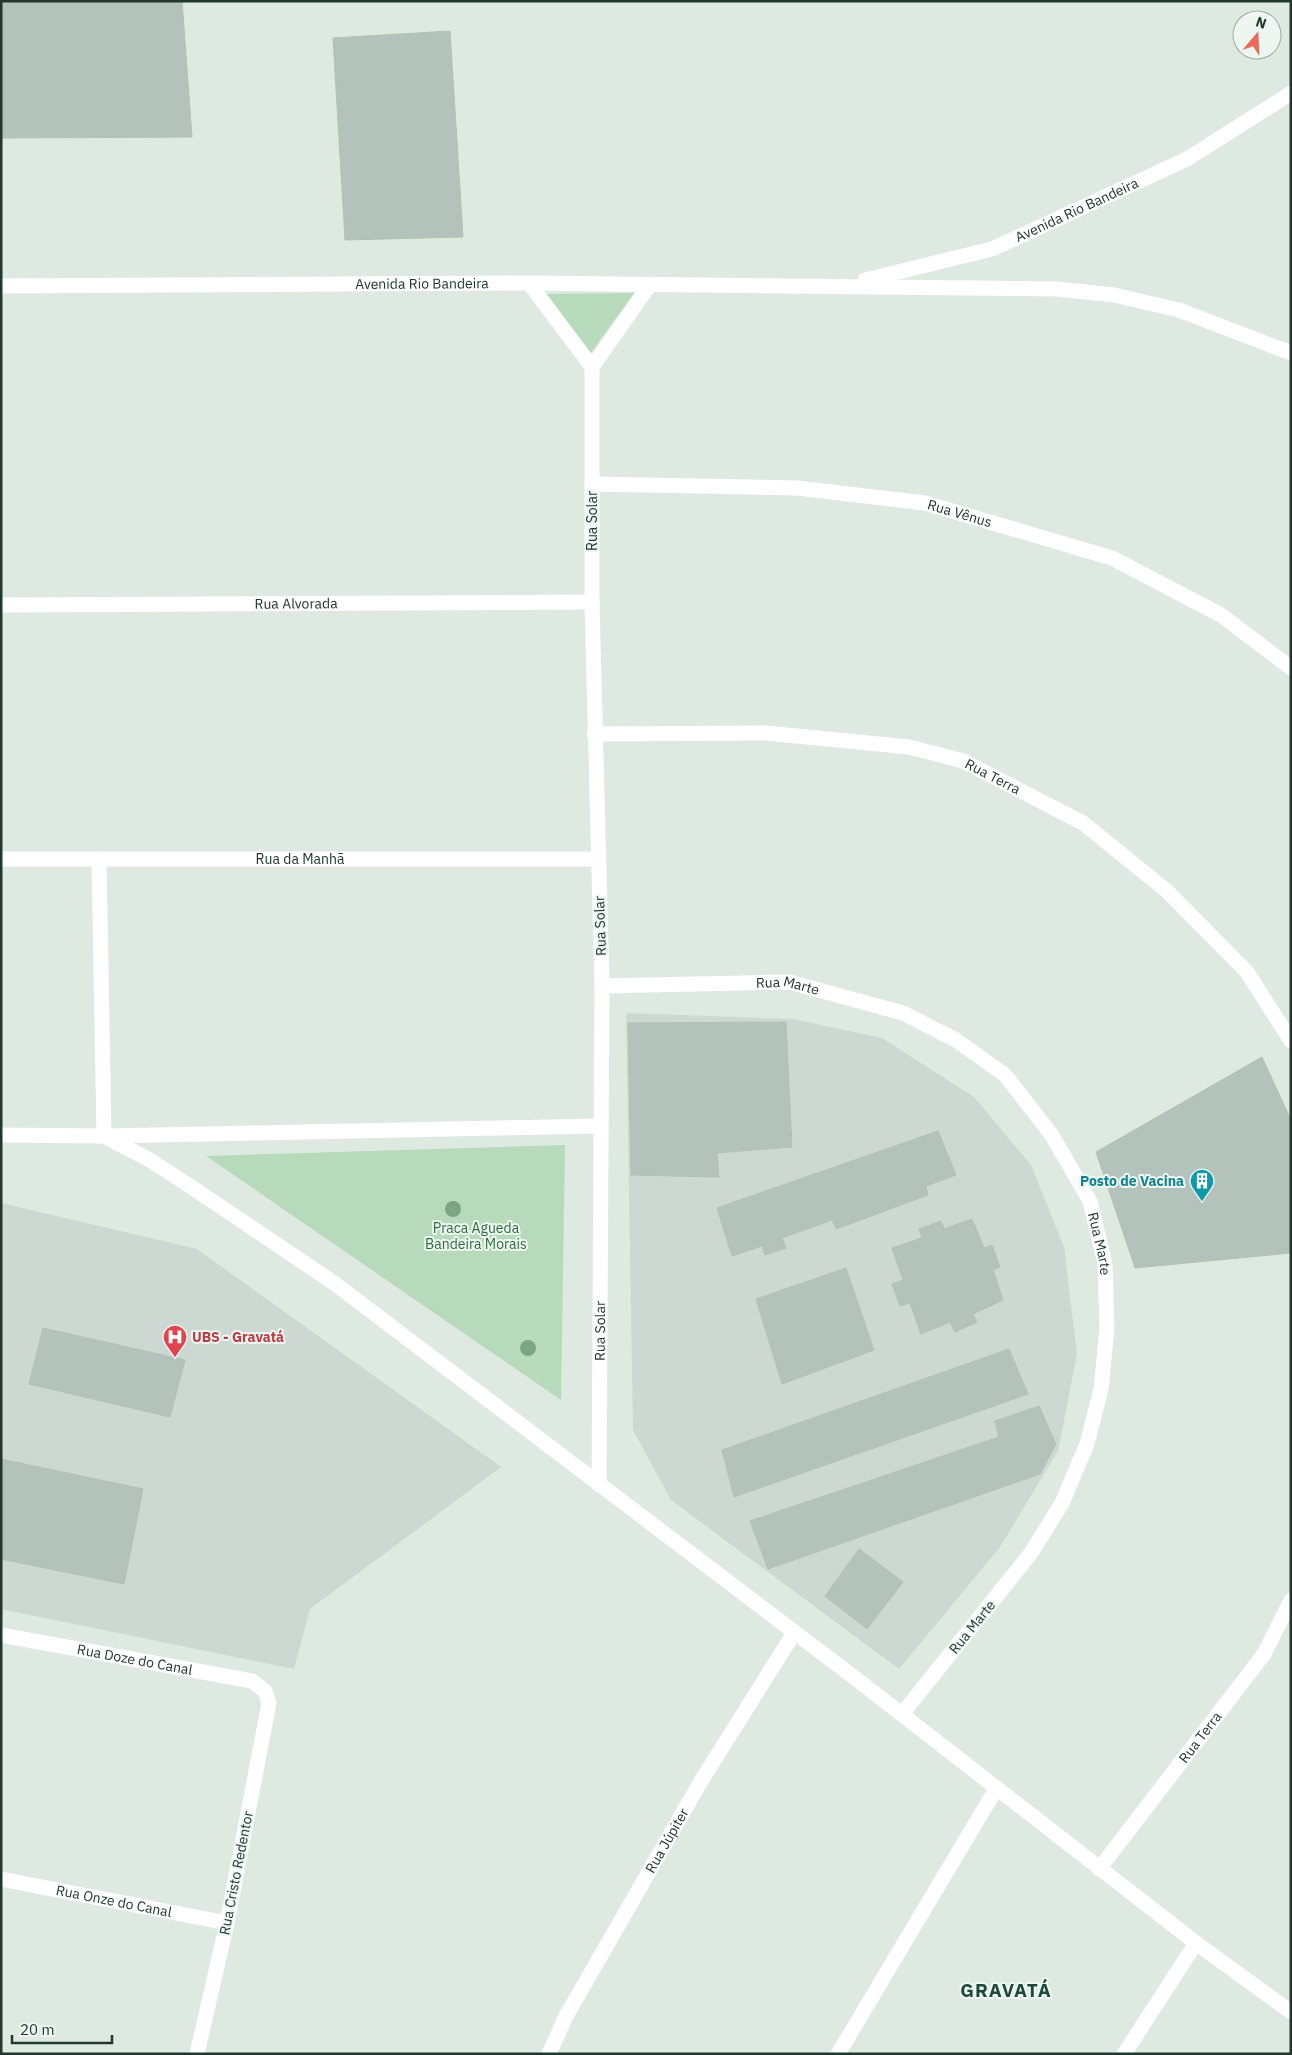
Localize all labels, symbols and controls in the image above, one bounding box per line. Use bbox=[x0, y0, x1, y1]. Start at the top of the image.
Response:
north arrow bbox=[1232, 10, 1282, 60]
text: N bbox=[1254, 13, 1269, 33]
street label: Avenida Rio Bandeira bbox=[1012, 174, 1142, 246]
street label: Avenida Rio Bandeira bbox=[355, 274, 489, 293]
street label: Rua Solar bbox=[583, 491, 601, 551]
street label: Rua Vênus bbox=[925, 495, 994, 531]
street label: Rua Alvorada bbox=[254, 594, 338, 613]
street label: Rua Terra bbox=[962, 755, 1024, 798]
street label: Rua da Manhã bbox=[256, 850, 345, 868]
street label: Rua Solar bbox=[590, 896, 610, 956]
street label: Rua Marte bbox=[756, 972, 822, 999]
building icon: Posto de Vacina bbox=[1189, 1168, 1215, 1202]
place label: Posto de Vacina bbox=[1080, 1172, 1184, 1190]
street label: Rua Marte bbox=[1084, 1210, 1114, 1276]
park label: Praca Agueda Bandeira Morais bbox=[425, 1219, 527, 1253]
street label: Rua Solar bbox=[591, 1301, 609, 1361]
hospital icon: UBS - Gravatá bbox=[162, 1324, 188, 1358]
place label: UBS - Gravatá bbox=[192, 1328, 284, 1346]
street label: Rua Marte bbox=[945, 1596, 999, 1658]
street label: Rua Doze do Canal bbox=[76, 1640, 194, 1679]
street label: Rua Terra bbox=[1175, 1708, 1226, 1767]
street label: Rua Júpiter bbox=[641, 1805, 693, 1876]
street label: Rua Cristo Redentor bbox=[215, 1810, 257, 1936]
street label: Rua Onze do Canal bbox=[54, 1881, 174, 1921]
district label: GRAVATÁ bbox=[960, 1978, 1052, 2002]
scale bar bbox=[12, 2012, 112, 2044]
text: 20 m bbox=[20, 2020, 55, 2039]

